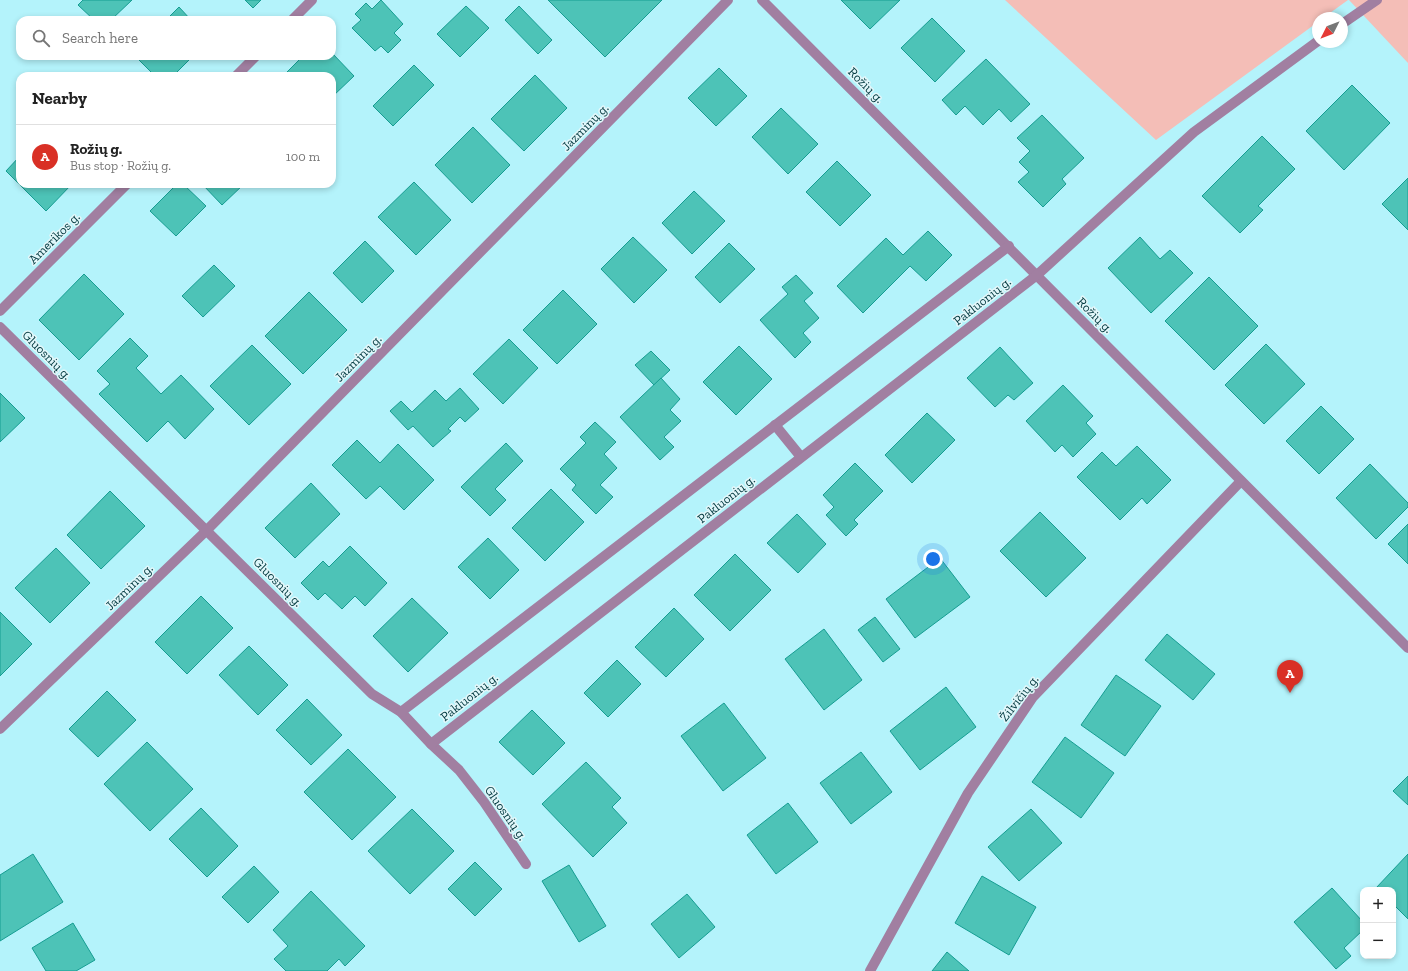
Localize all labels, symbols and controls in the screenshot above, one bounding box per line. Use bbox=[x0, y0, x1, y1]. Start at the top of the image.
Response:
north arrow bbox=[1312, 12, 1348, 48]
search box bbox=[16, 16, 336, 60]
icon: search bbox=[30, 27, 52, 49]
text: Search here bbox=[62, 29, 138, 47]
street label: Rožių g. bbox=[845, 64, 887, 106]
text: Nearby bbox=[32, 88, 87, 108]
street label: Jazminų g. bbox=[558, 100, 612, 154]
text: Rožių g. bbox=[70, 140, 122, 158]
text: A bbox=[41, 149, 49, 164]
text: 100 m bbox=[286, 149, 320, 164]
text: Bus stop · Rožių g. bbox=[70, 158, 171, 173]
street label: Amerikos g. bbox=[25, 209, 83, 267]
street label: Pakluonių g. bbox=[950, 274, 1014, 328]
street label: Rožių g. bbox=[1074, 294, 1116, 336]
street label: Gluosnių g. bbox=[19, 327, 75, 383]
street label: Jazminų g. bbox=[331, 331, 385, 385]
street label: Pakluonių g. bbox=[694, 472, 758, 526]
your location bbox=[923, 549, 943, 569]
street label: Gluosnių g. bbox=[250, 554, 306, 610]
street label: Jazminų g. bbox=[102, 561, 156, 613]
pin: A bbox=[1277, 660, 1303, 693]
street label: Pakluonių g. bbox=[437, 670, 501, 724]
street label: Žilvičių g. bbox=[996, 672, 1042, 724]
street label: Gluosnių g. bbox=[482, 783, 530, 843]
map controls bbox=[1360, 887, 1396, 959]
button: + bbox=[1360, 887, 1396, 923]
button: − bbox=[1360, 923, 1396, 959]

